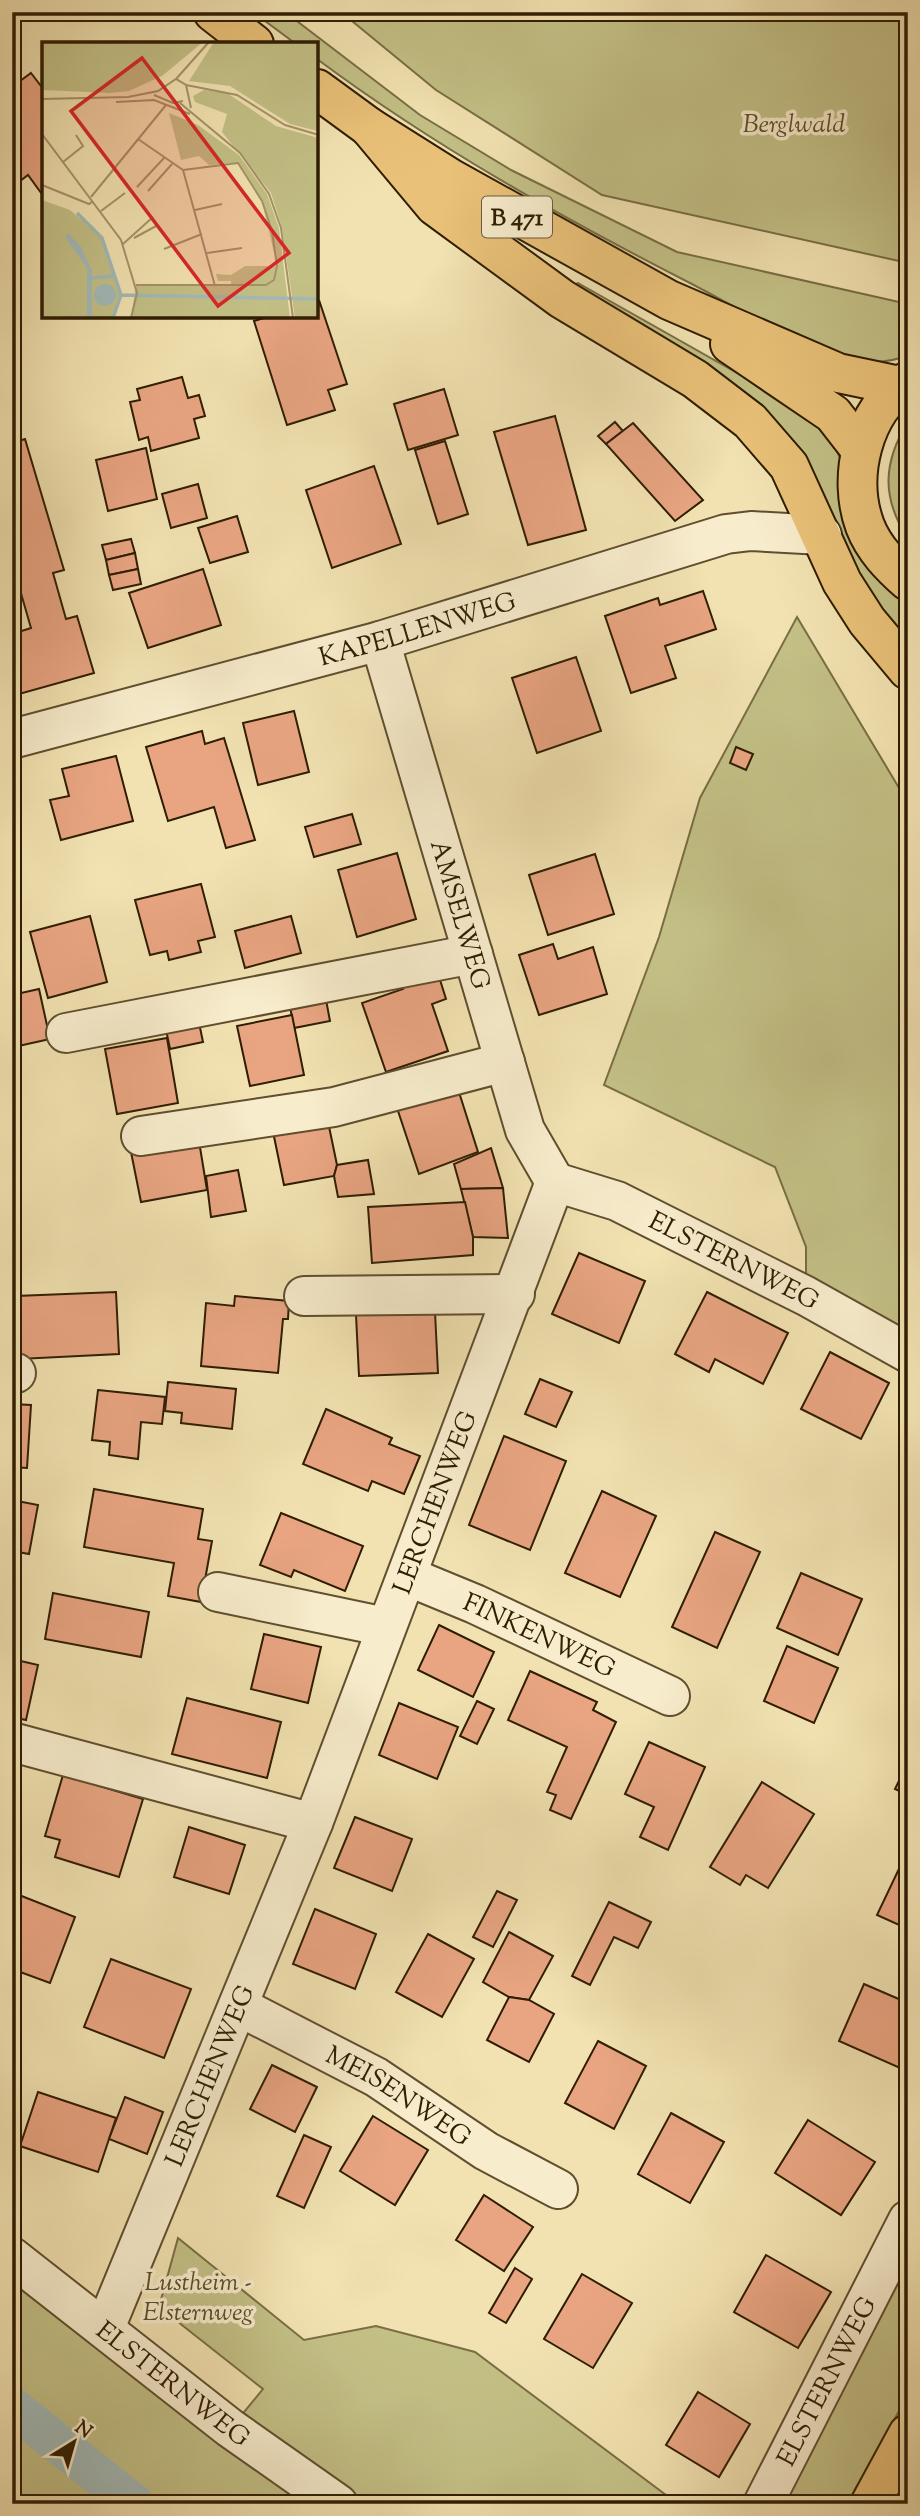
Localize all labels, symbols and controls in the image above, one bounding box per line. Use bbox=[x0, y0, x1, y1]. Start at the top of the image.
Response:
inset map bbox=[42, 42, 318, 318]
park label: Berglwald bbox=[743, 107, 845, 144]
road number: B 471 bbox=[482, 196, 552, 238]
street label: KAPELLENWEG bbox=[315, 584, 521, 677]
street label: AMSELWEG bbox=[419, 836, 498, 994]
street label: ELSTERNWEG bbox=[642, 1204, 825, 1321]
street label: LERCHENWEG bbox=[385, 1406, 488, 1600]
street label: FINKENWEG bbox=[457, 1585, 621, 1689]
street label: LERCHENWEG bbox=[157, 1980, 265, 2173]
street label: MEISENWEG bbox=[318, 2038, 478, 2157]
park label: Lustheim - Elsternweg bbox=[142, 2265, 254, 2332]
street label: ELSTERNWEG bbox=[769, 2291, 887, 2474]
street label: ELSTERNWEG bbox=[87, 2313, 256, 2457]
north arrow bbox=[38, 2408, 108, 2478]
text: N bbox=[69, 2415, 97, 2446]

